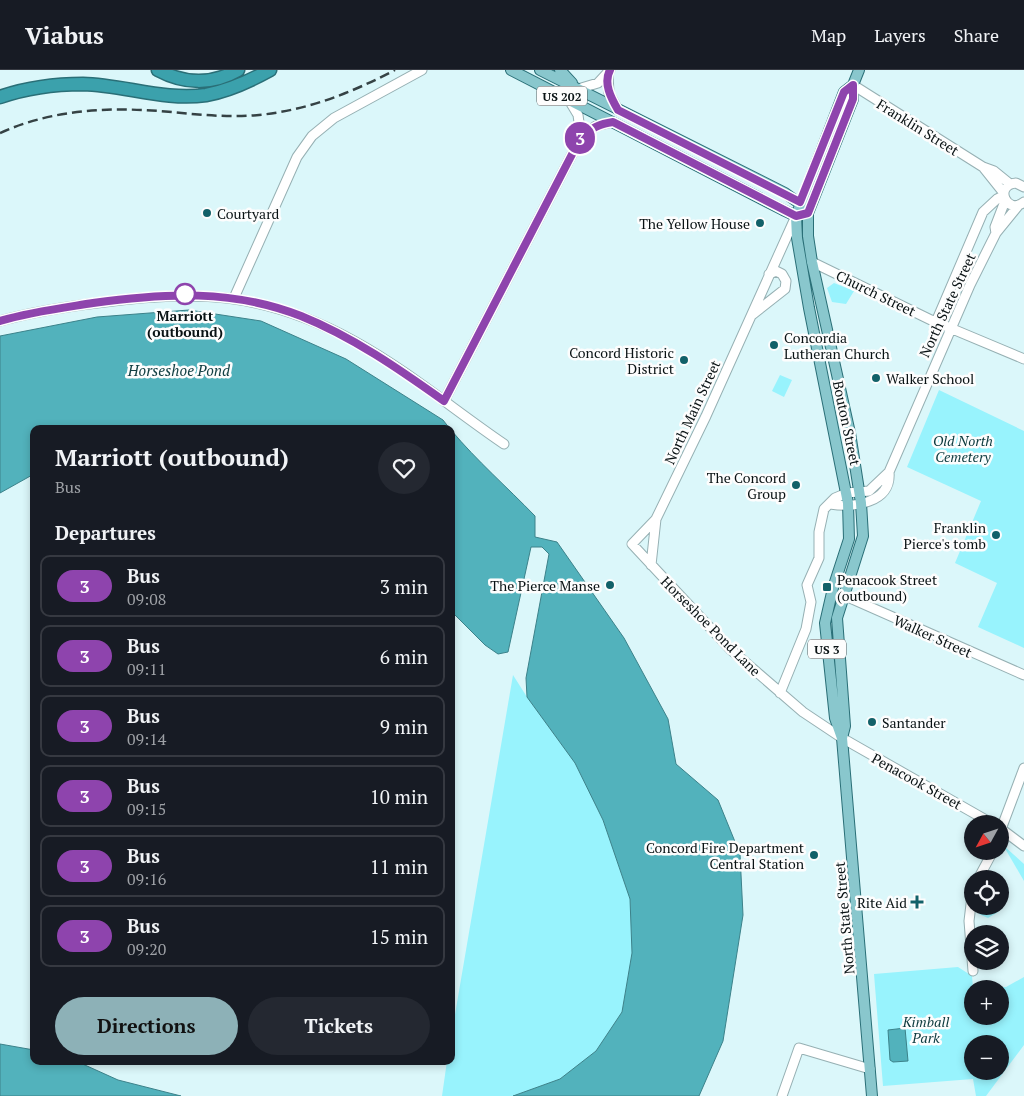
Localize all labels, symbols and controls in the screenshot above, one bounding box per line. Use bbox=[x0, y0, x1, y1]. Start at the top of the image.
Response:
text: Viabus bbox=[25, 19, 104, 51]
text: Map bbox=[811, 23, 846, 47]
text: Layers bbox=[874, 23, 926, 47]
text: Share bbox=[954, 23, 999, 47]
road number: US 202 bbox=[537, 86, 587, 106]
street label: Franklin Street bbox=[873, 94, 963, 160]
line badge: 3 bbox=[564, 122, 596, 154]
text: 3 bbox=[575, 126, 585, 150]
place label: Courtyard bbox=[217, 204, 280, 223]
marker: Courtyard bbox=[201, 207, 213, 219]
place label: The Yellow House bbox=[639, 214, 750, 233]
marker: The Yellow House bbox=[754, 217, 766, 229]
street label: North State Street bbox=[915, 249, 980, 360]
street label: Church Street bbox=[833, 266, 920, 321]
marker: Marriott (outbound) bbox=[174, 283, 196, 305]
place label: Marriott (outbound) bbox=[147, 306, 223, 341]
place label: Concordia Lutheran Church bbox=[784, 328, 890, 363]
marker: Concordia Lutheran Church bbox=[768, 339, 780, 351]
place label: Concord Historic District bbox=[569, 343, 675, 378]
marker: Concord Historic District bbox=[678, 354, 690, 366]
street label: North Main Street bbox=[660, 356, 725, 467]
water label: Horseshoe Pond bbox=[127, 360, 231, 380]
place label: Walker School bbox=[886, 369, 974, 388]
marker: Walker School bbox=[870, 372, 882, 384]
street label: Bouton Street bbox=[829, 379, 865, 468]
park label: Old North Cemetery bbox=[933, 431, 993, 466]
text: Marriott (outbound) bbox=[55, 441, 289, 473]
button: heart bbox=[378, 442, 430, 494]
place label: The Concord Group bbox=[707, 468, 786, 503]
text: Bus bbox=[55, 476, 81, 498]
marker: The Concord Group bbox=[790, 479, 802, 491]
place label: Franklin Pierce's tomb bbox=[903, 518, 987, 553]
text: Departures bbox=[55, 520, 156, 545]
marker: Franklin Pierce's tomb bbox=[990, 529, 1002, 541]
text: Bus bbox=[127, 563, 160, 588]
place label: Penacook Street (outbound) bbox=[837, 570, 938, 605]
street label: Horseshoe Pond Lane bbox=[657, 572, 765, 680]
text: 3 bbox=[79, 574, 90, 598]
text: 3 min bbox=[380, 574, 428, 599]
place label: The Pierce Manse bbox=[490, 576, 600, 595]
marker: The Pierce Manse bbox=[604, 579, 616, 591]
marker: Penacook Street (outbound) bbox=[821, 581, 833, 593]
text: 09:08 bbox=[127, 588, 166, 610]
street label: Walker Street bbox=[891, 610, 976, 662]
text: Bus bbox=[127, 633, 160, 658]
road number: US 3 bbox=[808, 640, 846, 658]
text: 3 bbox=[79, 644, 90, 668]
text: 6 min bbox=[380, 644, 428, 669]
text: 09:11 bbox=[127, 658, 166, 680]
text: Bus bbox=[127, 703, 160, 728]
place label: Santander bbox=[882, 713, 946, 732]
text: 3 bbox=[79, 714, 90, 738]
text: 9 min bbox=[380, 714, 428, 739]
marker: Santander bbox=[866, 716, 878, 728]
text: 09:14 bbox=[127, 728, 166, 750]
street label: Penacook Street bbox=[869, 748, 966, 814]
text: Bus bbox=[127, 773, 160, 798]
text: 3 bbox=[79, 784, 90, 808]
text: 10 min bbox=[370, 784, 428, 809]
text: 09:15 bbox=[127, 798, 166, 820]
north arrow bbox=[964, 815, 1009, 860]
map controls bbox=[964, 815, 1009, 1080]
place label: Concord Fire Department Central Station bbox=[646, 838, 805, 873]
text: Bus bbox=[127, 843, 160, 868]
marker: Concord Fire Department Central Station bbox=[808, 849, 820, 861]
text: 3 bbox=[79, 854, 90, 878]
text: 11 min bbox=[370, 854, 428, 879]
street label: North State Street bbox=[830, 860, 858, 975]
text: 09:16 bbox=[127, 868, 166, 890]
button: locate bbox=[964, 870, 1009, 915]
place label: Rite Aid bbox=[857, 893, 907, 912]
marker: Rite Aid bbox=[911, 896, 923, 908]
text: Bus bbox=[127, 913, 160, 938]
text: 3 bbox=[79, 924, 90, 948]
text: 15 min bbox=[370, 924, 428, 949]
button: layers bbox=[964, 925, 1009, 970]
text: 09:20 bbox=[127, 938, 166, 960]
button: + bbox=[964, 980, 1009, 1025]
button: Directions bbox=[55, 997, 238, 1055]
button: Tickets bbox=[248, 997, 430, 1055]
park label: Kimball Park bbox=[902, 1012, 949, 1047]
button: − bbox=[964, 1035, 1009, 1080]

